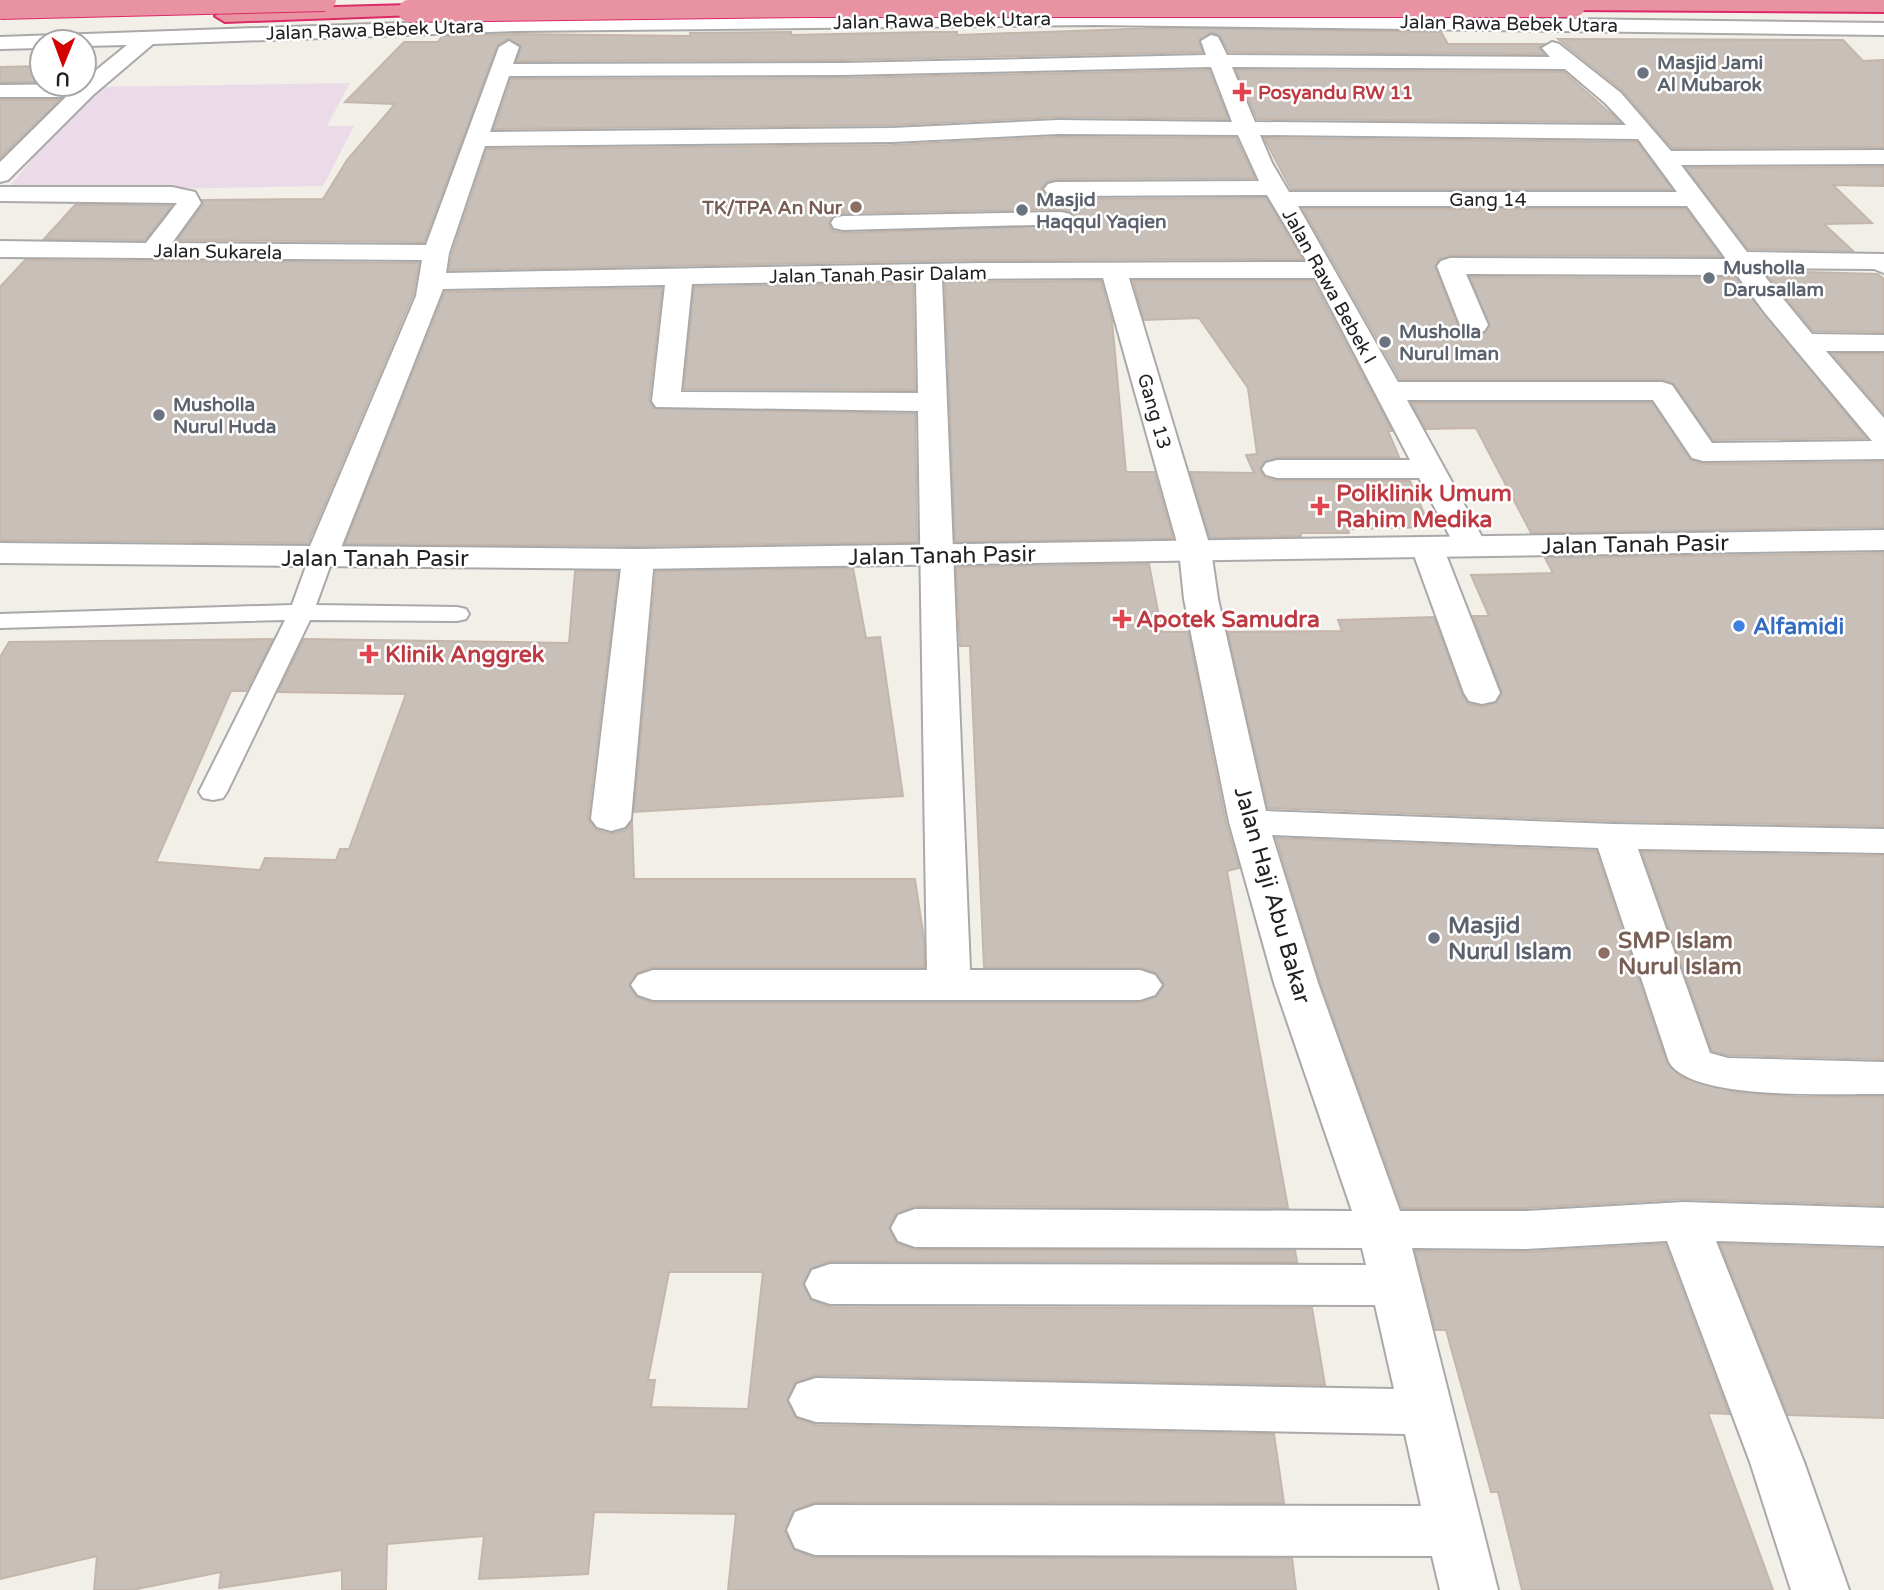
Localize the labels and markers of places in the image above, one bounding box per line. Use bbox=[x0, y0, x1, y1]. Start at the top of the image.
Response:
place label: Masjid Jami Al Mubarok bbox=[1657, 52, 1763, 96]
marker: Masjid Jami Al Mubarok bbox=[1635, 65, 1651, 81]
marker: Posyandu RW 11 bbox=[1232, 82, 1252, 102]
place label: Posyandu RW 11 bbox=[1258, 82, 1413, 105]
place label: Masjid Haqqul Yaqien bbox=[1036, 189, 1167, 234]
place label: TK/TPA An Nur bbox=[701, 197, 843, 219]
marker: TK/TPA An Nur bbox=[848, 199, 864, 215]
marker: Masjid Haqqul Yaqien bbox=[1014, 202, 1030, 218]
place label: Musholla Darusallam bbox=[1723, 257, 1824, 301]
marker: Musholla Darusallam bbox=[1701, 270, 1717, 286]
place label: Musholla Nurul Iman bbox=[1399, 321, 1499, 365]
marker: Musholla Nurul Iman bbox=[1377, 334, 1393, 350]
place label: Musholla Nurul Huda bbox=[173, 394, 276, 438]
marker: Musholla Nurul Huda bbox=[151, 407, 167, 423]
place label: Poliklinik Umum Rahim Medika bbox=[1336, 480, 1512, 534]
marker: Poliklinik Umum Rahim Medika bbox=[1310, 496, 1330, 516]
place label: Apotek Samudra bbox=[1136, 606, 1320, 634]
marker: Apotek Samudra bbox=[1114, 611, 1130, 627]
place label: Alfamidi bbox=[1753, 613, 1844, 641]
marker: Alfamidi bbox=[1731, 618, 1747, 634]
place label: Klinik Anggrek bbox=[385, 641, 545, 669]
marker: Klinik Anggrek bbox=[359, 644, 379, 664]
place label: Masjid Nurul Islam bbox=[1448, 912, 1572, 966]
place label: SMP Islam Nurul Islam bbox=[1618, 927, 1742, 981]
marker: Masjid Nurul Islam bbox=[1426, 930, 1442, 946]
marker: SMP Islam Nurul Islam bbox=[1596, 945, 1612, 961]

